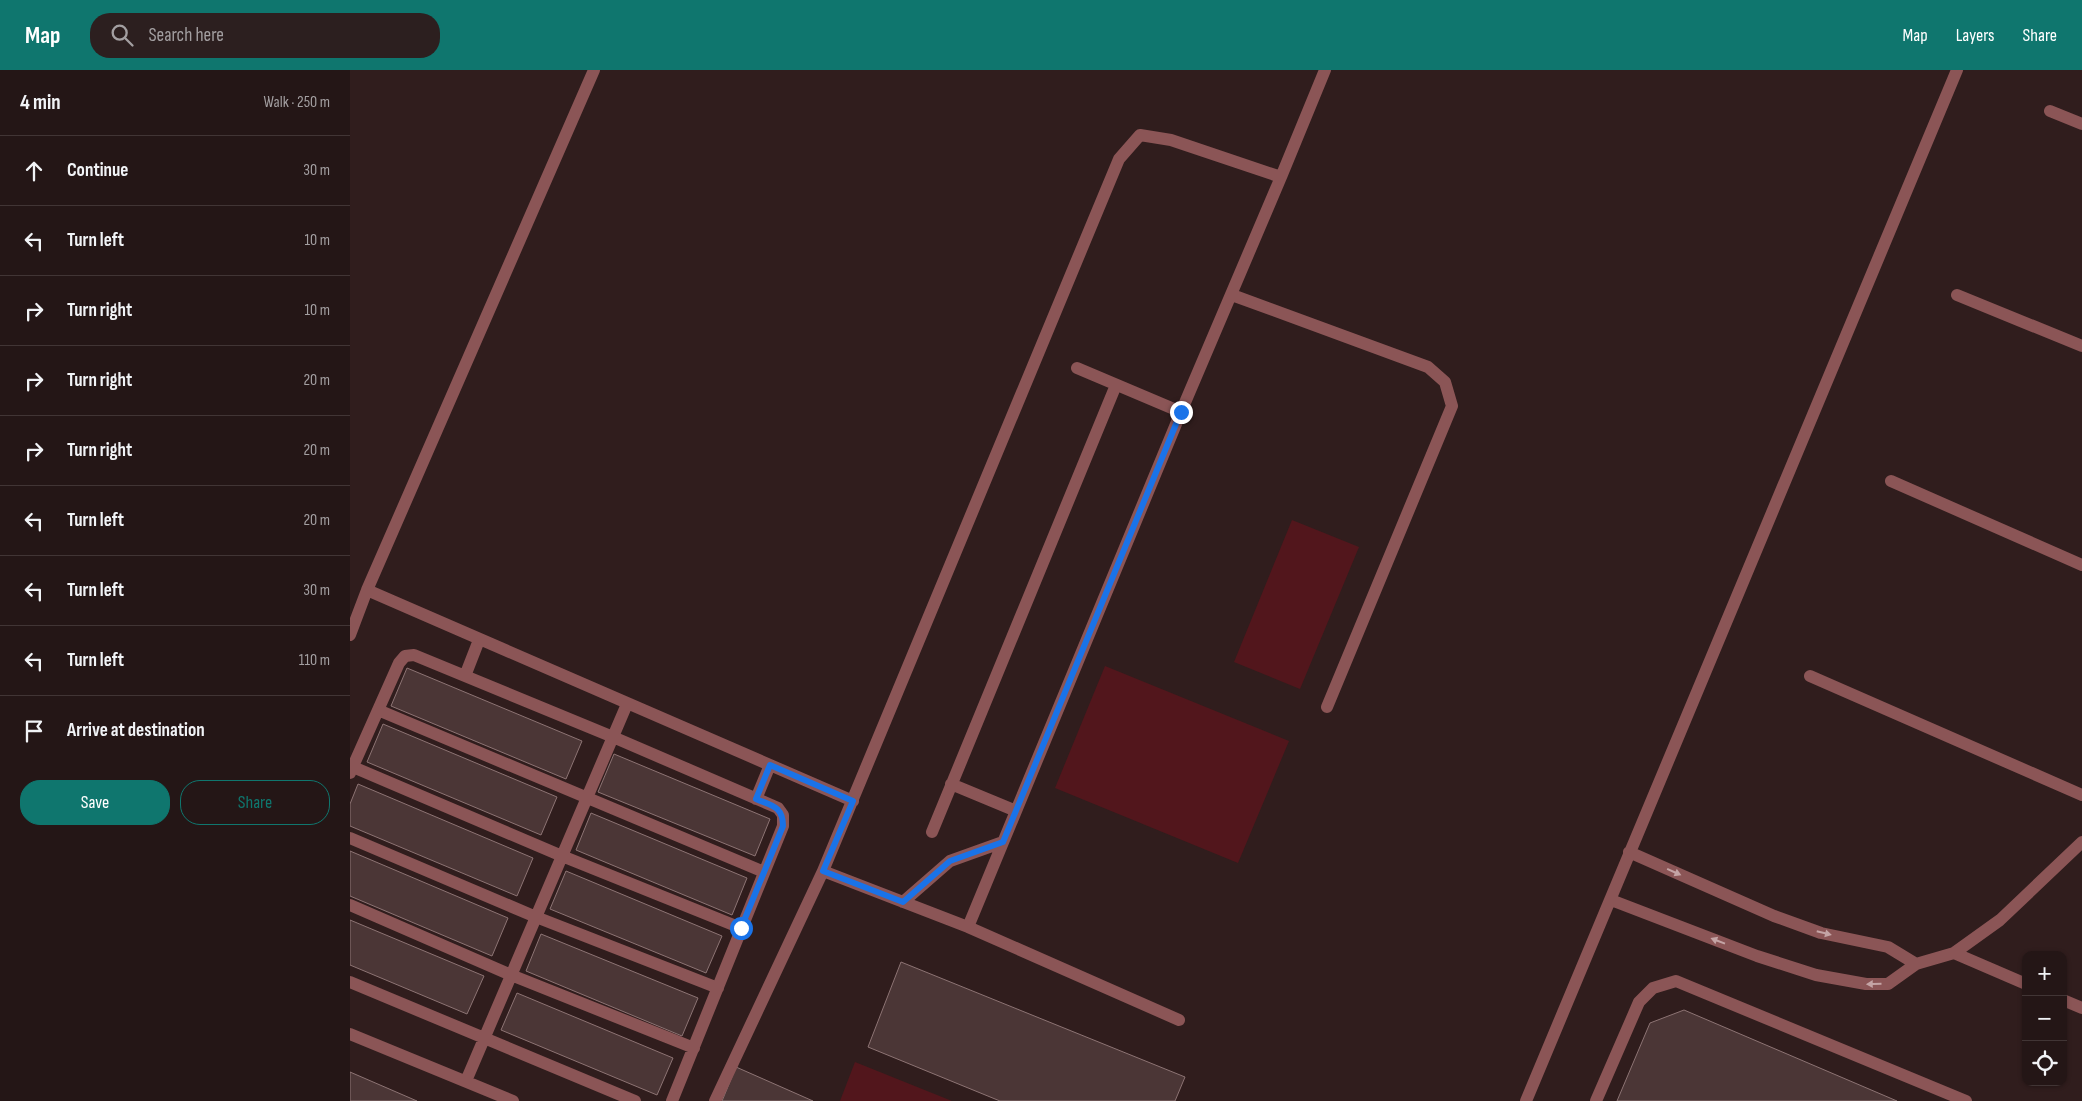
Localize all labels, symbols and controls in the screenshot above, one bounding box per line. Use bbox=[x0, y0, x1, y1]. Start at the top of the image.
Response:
search box bbox=[90, 13, 440, 58]
text: Map bbox=[25, 21, 60, 50]
icon: search bbox=[108, 21, 136, 49]
text: Search here bbox=[148, 24, 224, 47]
text: Map bbox=[1903, 25, 1928, 46]
text: Layers bbox=[1956, 25, 1995, 46]
text: Share bbox=[2023, 25, 2057, 46]
text: 4 min bbox=[20, 90, 61, 115]
text: Walk · 250 m bbox=[264, 93, 330, 112]
icon: ahead bbox=[20, 157, 48, 185]
text: Continue bbox=[67, 159, 128, 182]
text: 30 m bbox=[303, 161, 330, 180]
icon: left bbox=[20, 227, 48, 255]
text: Turn left bbox=[67, 229, 124, 252]
text: 10 m bbox=[304, 231, 330, 250]
icon: right bbox=[20, 297, 48, 325]
text: Turn right bbox=[67, 299, 132, 322]
text: 10 m bbox=[304, 301, 330, 320]
icon: right bbox=[20, 367, 48, 395]
text: Turn right bbox=[67, 369, 132, 392]
text: 20 m bbox=[303, 371, 330, 390]
route end bbox=[1170, 401, 1193, 424]
icon: right bbox=[20, 437, 48, 465]
text: Turn right bbox=[67, 439, 132, 462]
text: 20 m bbox=[303, 441, 330, 460]
icon: left bbox=[20, 507, 48, 535]
text: Turn left bbox=[67, 509, 124, 532]
text: 20 m bbox=[303, 511, 330, 530]
icon: left bbox=[20, 577, 48, 605]
text: Turn left bbox=[67, 579, 124, 602]
text: 30 m bbox=[303, 581, 330, 600]
icon: left bbox=[20, 647, 48, 675]
text: Turn left bbox=[67, 649, 124, 672]
text: 110 m bbox=[299, 651, 330, 670]
icon: arrive bbox=[20, 717, 48, 745]
text: Arrive at destination bbox=[67, 719, 205, 742]
button: Save bbox=[20, 780, 170, 825]
button: Share bbox=[180, 780, 330, 825]
one-way arrow bbox=[1667, 869, 1681, 877]
route start bbox=[730, 917, 753, 940]
one-way arrow bbox=[1817, 930, 1832, 938]
one-way arrow bbox=[1710, 937, 1725, 945]
map controls bbox=[2022, 951, 2067, 1086]
button: + bbox=[2022, 951, 2067, 996]
one-way arrow bbox=[1866, 980, 1882, 988]
button: − bbox=[2022, 996, 2067, 1041]
button: locate bbox=[2022, 1041, 2067, 1086]

